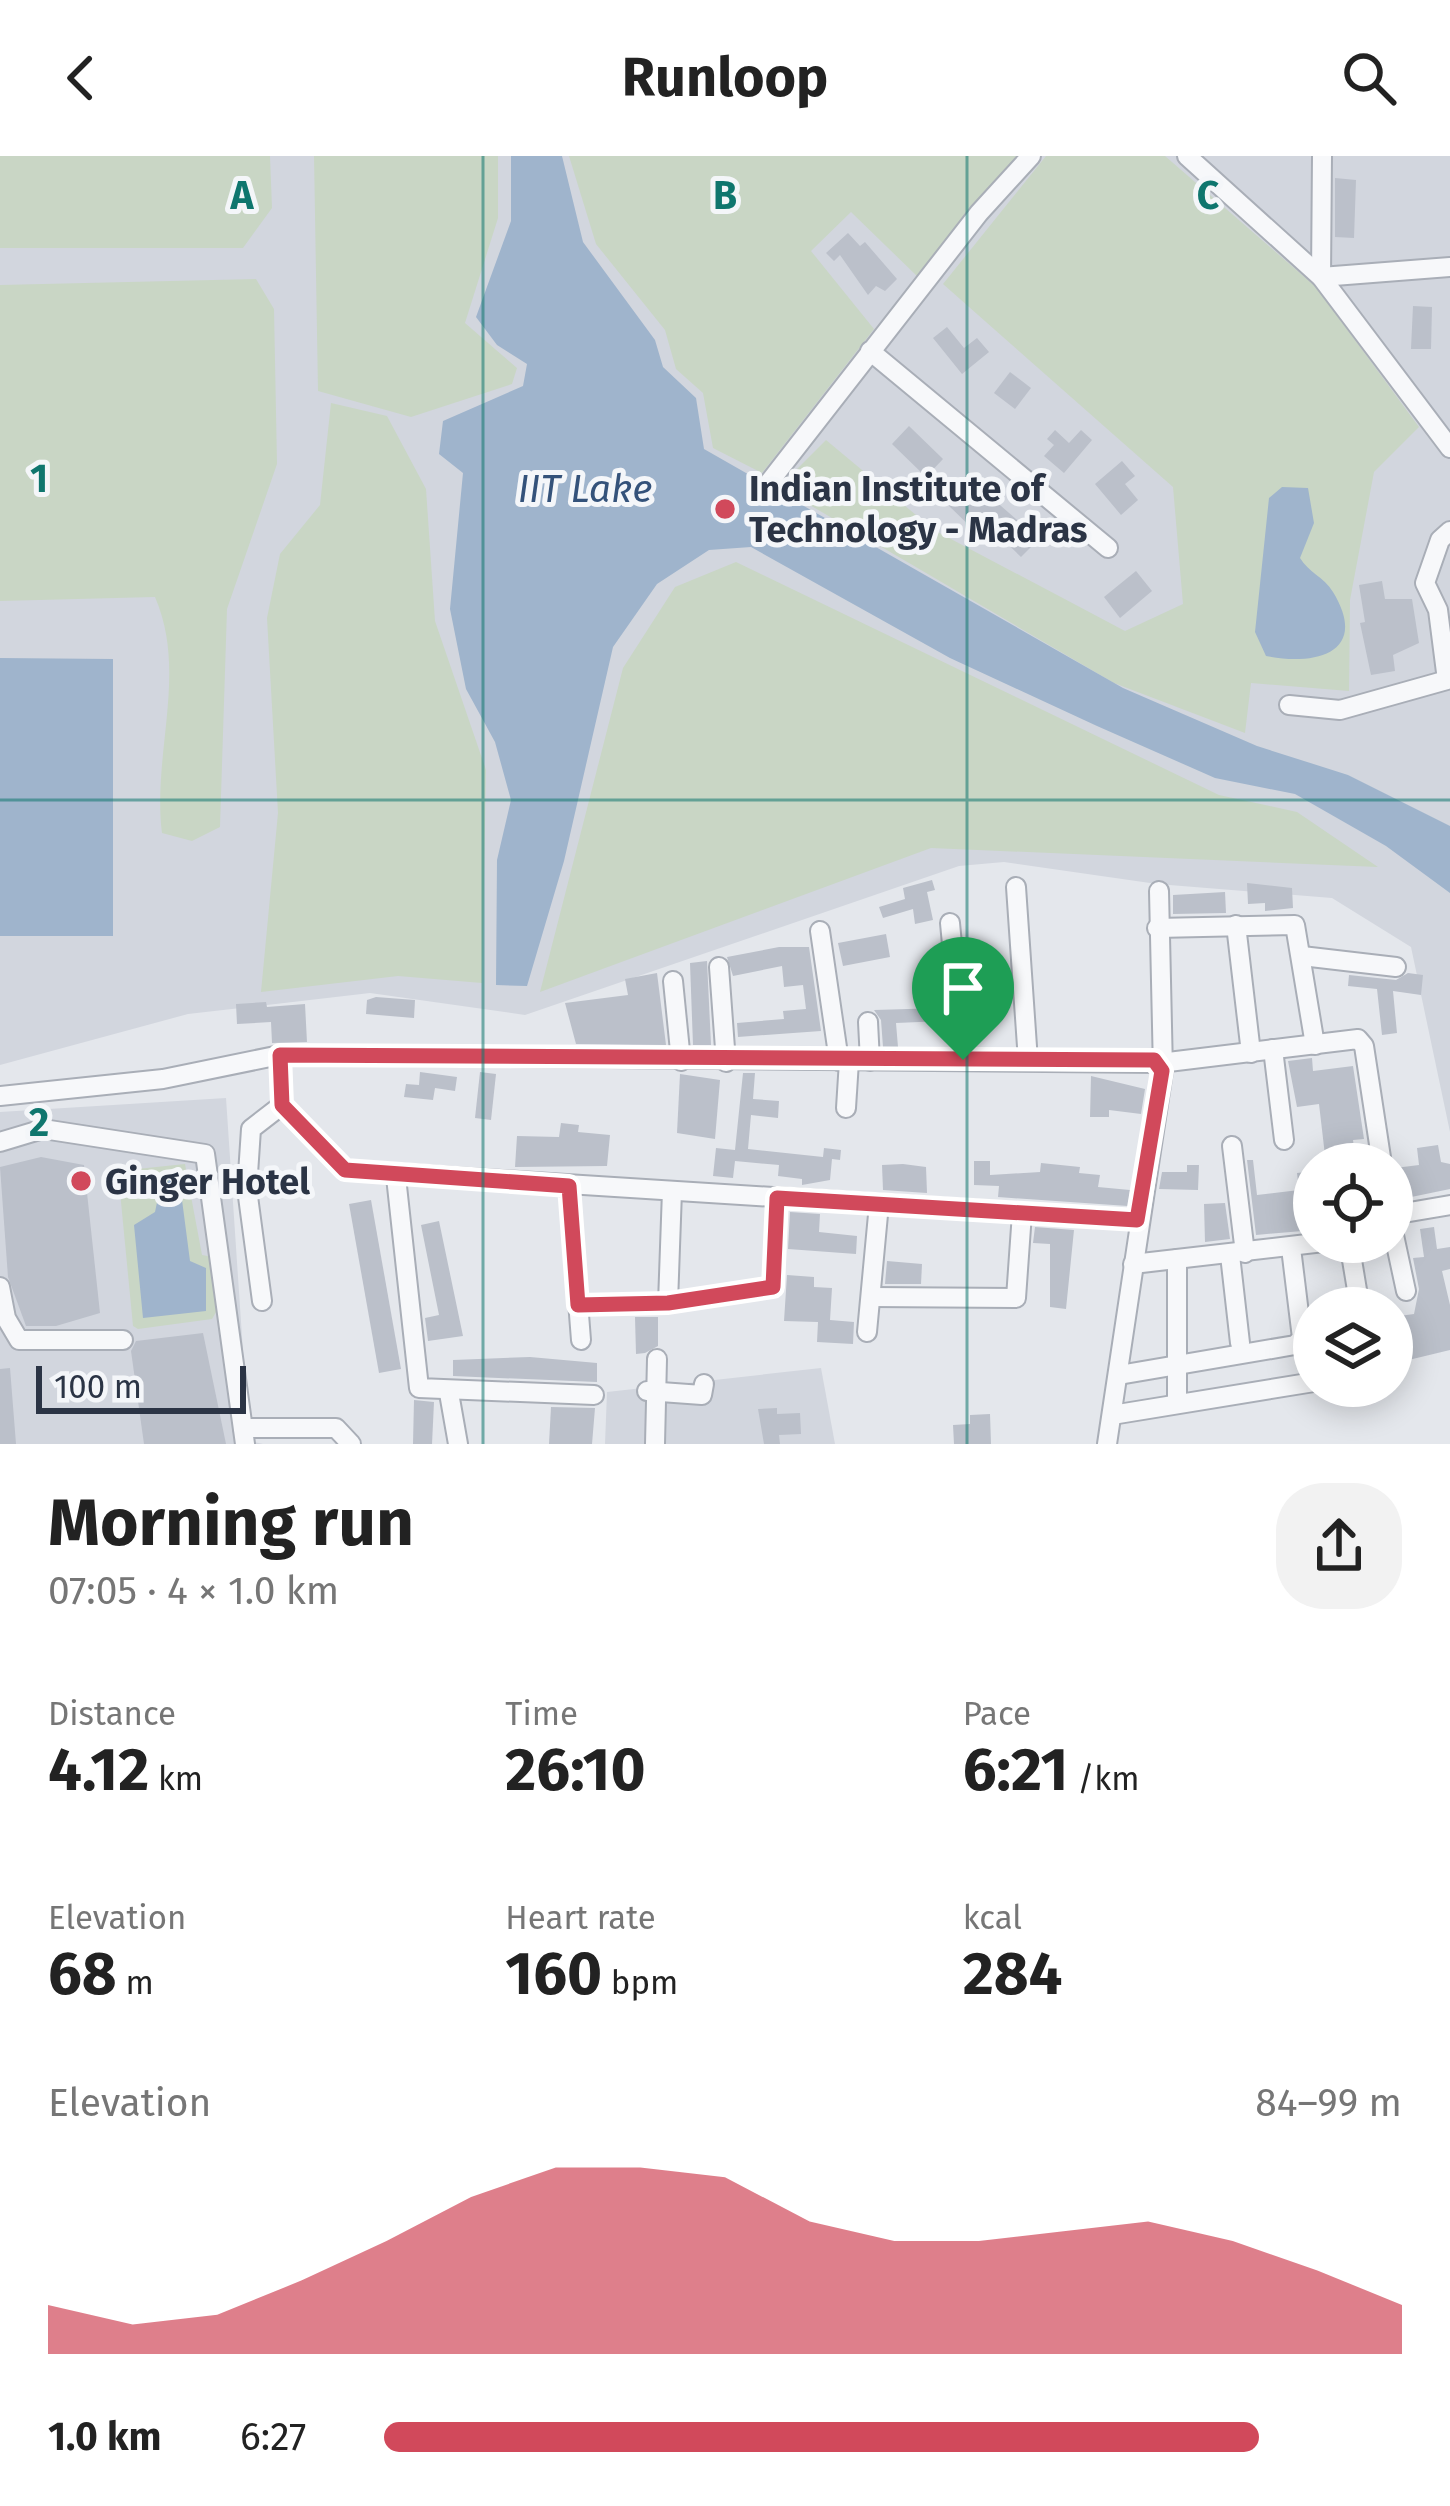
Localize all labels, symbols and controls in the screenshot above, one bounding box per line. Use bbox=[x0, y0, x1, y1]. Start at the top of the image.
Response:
icon: back bbox=[48, 45, 114, 111]
icon: search bbox=[1336, 45, 1402, 111]
text: Runloop bbox=[622, 46, 828, 110]
text: A bbox=[229, 173, 254, 219]
text: B bbox=[713, 173, 737, 219]
text: C bbox=[1197, 173, 1220, 219]
text: 1 bbox=[30, 456, 48, 502]
water label: IIT Lake bbox=[518, 466, 652, 512]
place label: Indian Institute of Technology - Madras bbox=[749, 467, 1087, 552]
marker: Indian Institute of Technology - Madras bbox=[712, 496, 738, 522]
pin bbox=[912, 937, 1014, 1060]
icon: arrive bbox=[930, 955, 996, 1021]
text: 2 bbox=[29, 1100, 49, 1146]
map controls bbox=[1293, 1143, 1413, 1407]
button: locate bbox=[1293, 1143, 1413, 1263]
place label: Ginger Hotel bbox=[105, 1160, 310, 1204]
marker: Ginger Hotel bbox=[68, 1168, 94, 1194]
button: layers bbox=[1293, 1287, 1413, 1407]
scale bar bbox=[36, 1360, 246, 1413]
text: 100 m bbox=[54, 1367, 142, 1407]
text: Morning run bbox=[48, 1483, 414, 1562]
button: share bbox=[1276, 1483, 1402, 1609]
text: 07:05 · 4 × 1.0 km bbox=[48, 1568, 339, 1614]
text: Distance bbox=[48, 1694, 176, 1734]
text: Time bbox=[505, 1694, 578, 1734]
text: Pace bbox=[963, 1694, 1031, 1734]
text: 4.12 bbox=[48, 1734, 149, 1806]
text: 26:10 bbox=[505, 1734, 646, 1806]
text: 6:21 bbox=[963, 1734, 1068, 1806]
text: km bbox=[149, 1759, 203, 1799]
text: /km bbox=[1068, 1759, 1140, 1799]
text: Elevation bbox=[48, 1898, 186, 1938]
text: Heart rate bbox=[505, 1898, 656, 1938]
text: kcal bbox=[963, 1898, 1022, 1938]
text: 68 bbox=[48, 1938, 117, 2010]
text: 160 bbox=[505, 1938, 602, 2010]
text: 284 bbox=[963, 1938, 1062, 2010]
text: m bbox=[117, 1963, 154, 2003]
text: bpm bbox=[602, 1963, 678, 2003]
text: Elevation bbox=[48, 2080, 211, 2126]
text: 84–99 m bbox=[1255, 2080, 1402, 2126]
text: 1.0 km bbox=[48, 2414, 161, 2460]
text: 6:27 bbox=[240, 2414, 306, 2460]

